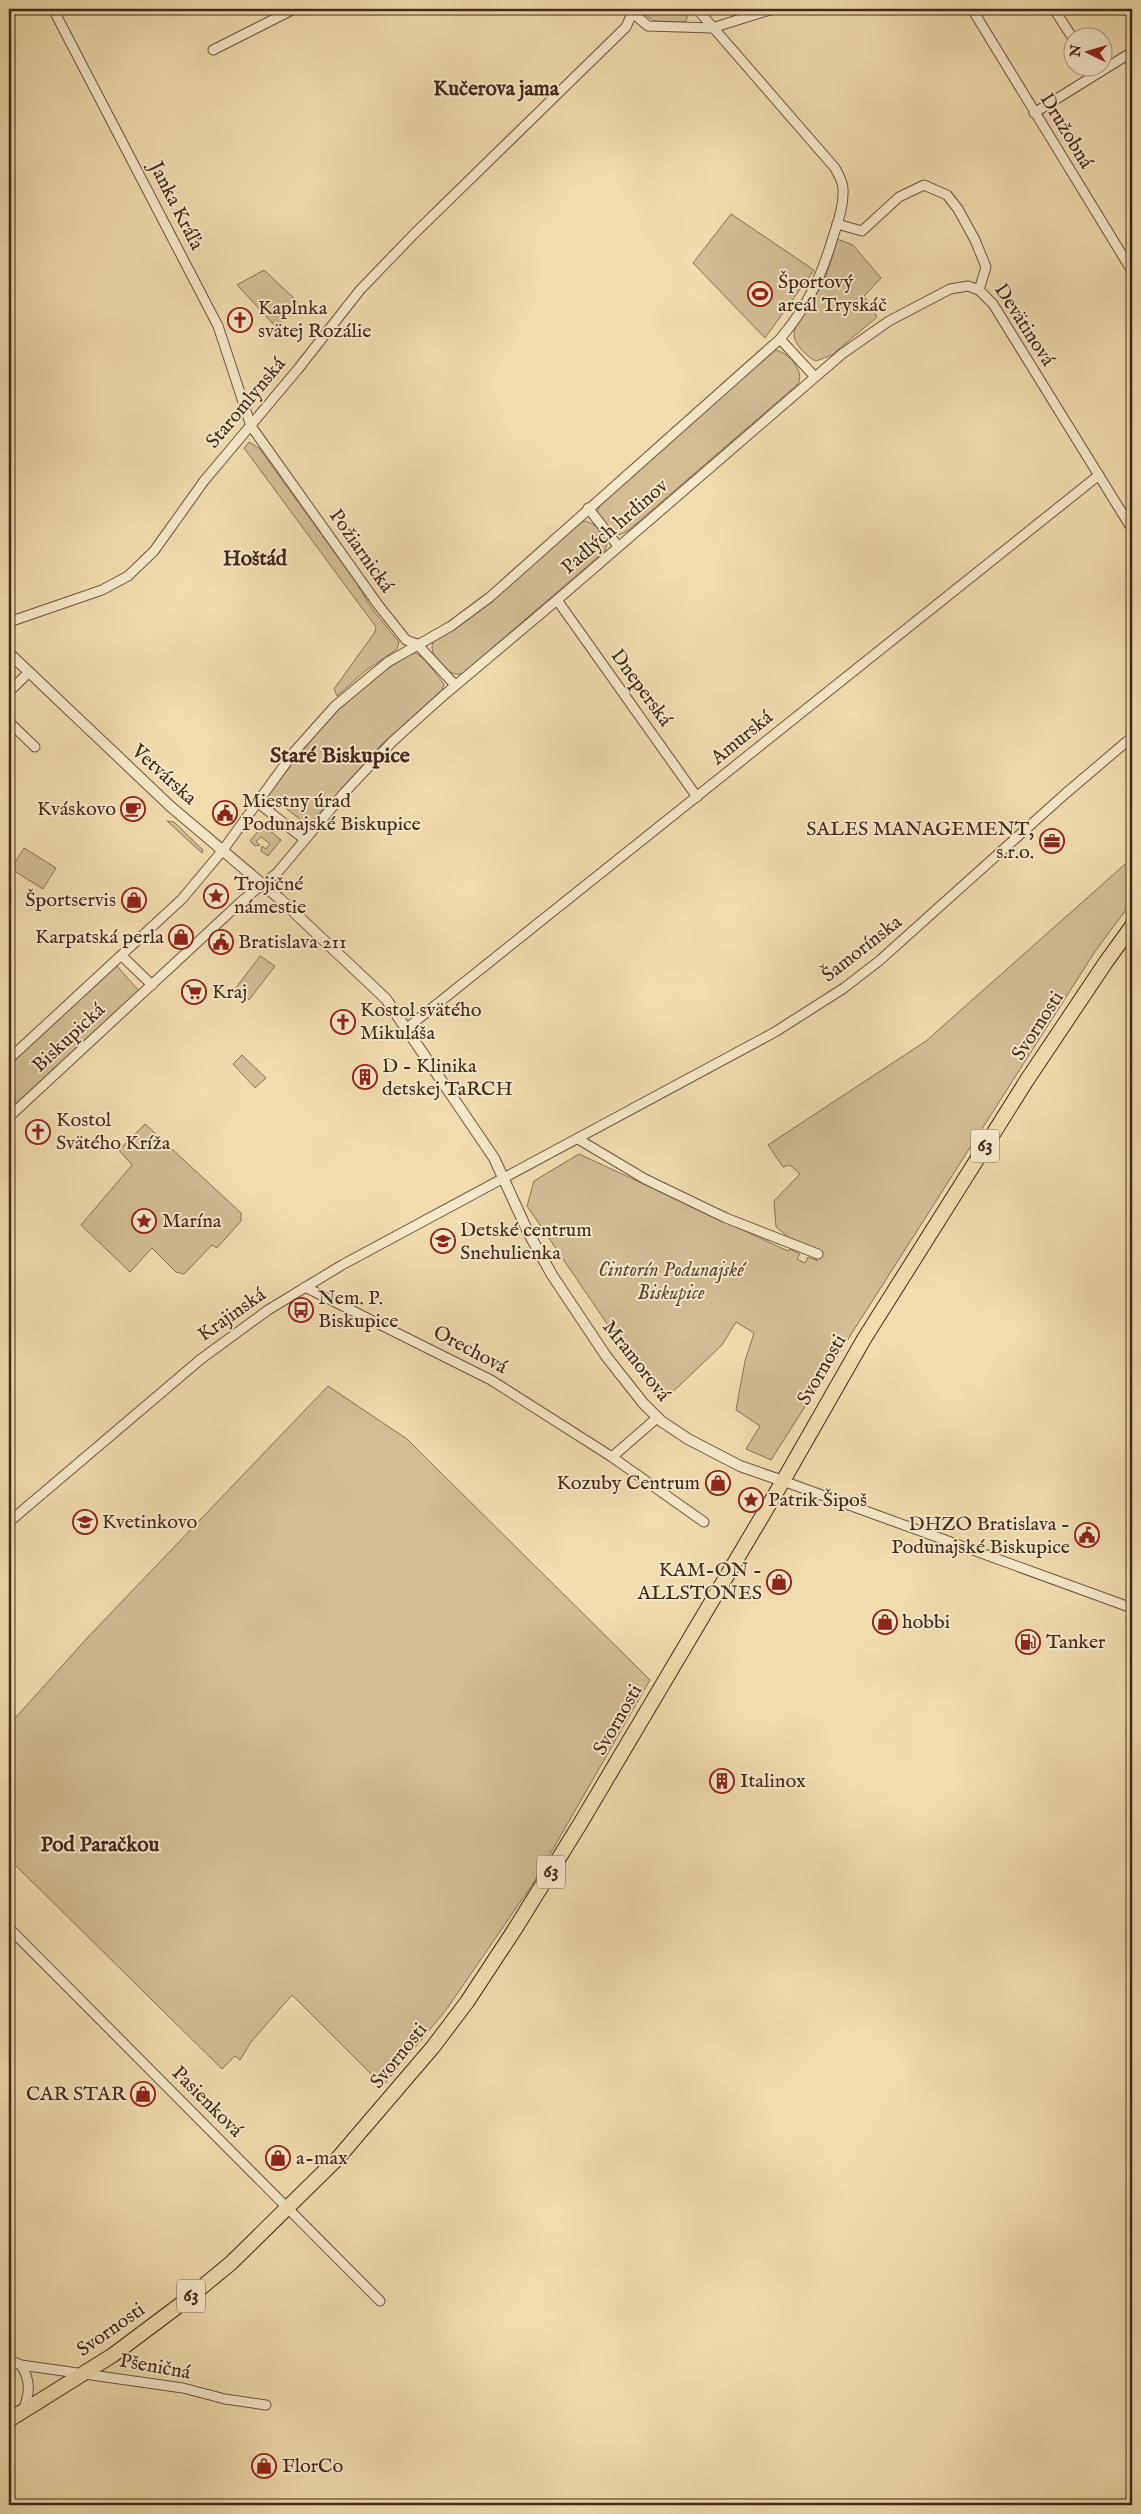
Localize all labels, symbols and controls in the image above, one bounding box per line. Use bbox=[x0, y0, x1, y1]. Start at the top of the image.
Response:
north arrow bbox=[1064, 28, 1114, 78]
text: N bbox=[1066, 44, 1086, 59]
district label: Kučerova jama bbox=[433, 76, 560, 103]
street label: Družobná bbox=[1034, 89, 1098, 174]
street label: Janka Kráľa bbox=[142, 156, 209, 255]
place label: Športový areál Tryskáč bbox=[778, 270, 887, 318]
street label: Devätinová bbox=[988, 279, 1060, 371]
sports icon: Športový areál Tryskáč bbox=[747, 281, 773, 307]
place label: Kaplnka svätej Rozálie bbox=[258, 296, 371, 344]
church icon: Kaplnka svätej Rozálie bbox=[227, 307, 253, 333]
street label: Staromlynská bbox=[201, 352, 292, 454]
street label: Padlých hrdinov bbox=[557, 473, 674, 580]
street label: Požiarnická bbox=[323, 504, 399, 598]
district label: Hoštád bbox=[223, 546, 288, 573]
street label: Dneperská bbox=[605, 644, 678, 732]
street label: Amurská bbox=[705, 705, 778, 771]
street label: Vetvárska bbox=[125, 739, 202, 811]
district label: Staré Biskupice bbox=[270, 742, 410, 770]
place label: Miestny úrad Podunajské Biskupice bbox=[242, 789, 421, 837]
cafe icon: Kváskovo bbox=[120, 796, 146, 822]
place label: Kváskovo bbox=[37, 797, 116, 822]
public building icon: Miestny úrad Podunajské Biskupice bbox=[212, 800, 238, 826]
place label: SALES MANAGEMENT, s.r.o. bbox=[806, 817, 1034, 865]
office icon: SALES MANAGEMENT, s.r.o. bbox=[1039, 828, 1065, 854]
place label: Trojičné námestie bbox=[234, 872, 306, 920]
place icon: Trojičné námestie bbox=[203, 883, 229, 909]
shop icon: Športservis bbox=[121, 887, 147, 913]
place label: Športservis bbox=[25, 888, 116, 913]
street label: Šamorínska bbox=[817, 910, 907, 988]
shop icon: Karpatská perla bbox=[168, 924, 194, 950]
place label: Karpatská perla bbox=[35, 925, 164, 950]
public building icon: Bratislava 211 bbox=[208, 929, 234, 955]
place label: Bratislava 211 bbox=[238, 930, 346, 955]
supermarket icon: Kraj bbox=[181, 979, 207, 1005]
place label: Kraj bbox=[212, 980, 247, 1005]
street label: Svornosti bbox=[1006, 987, 1070, 1065]
street label: Biskupická bbox=[27, 998, 111, 1078]
place label: Kostol svätého Mikuláša bbox=[360, 998, 482, 1046]
church icon: Kostol svätého Mikuláša bbox=[330, 1009, 356, 1035]
place label: D - Klinika detskej TaRCH bbox=[382, 1054, 513, 1102]
building icon: D - Klinika detskej TaRCH bbox=[352, 1064, 378, 1090]
place label: Kostol Svätého Kríža bbox=[56, 1108, 171, 1156]
church icon: Kostol Svätého Kríža bbox=[25, 1119, 51, 1145]
road number: 63 bbox=[971, 1130, 999, 1162]
place icon: Marína bbox=[131, 1208, 157, 1234]
place label: Marína bbox=[162, 1209, 222, 1234]
place label: Detské centrum Snehulienka bbox=[460, 1218, 592, 1266]
school or university icon: Detské centrum Snehulienka bbox=[430, 1228, 456, 1254]
park label: Cintorín Podunajské Biskupice bbox=[598, 1258, 747, 1306]
street label: Krajinská bbox=[193, 1282, 271, 1347]
place label: Nem. P. Biskupice bbox=[318, 1286, 399, 1334]
bus stop icon: Nem. P. Biskupice bbox=[288, 1297, 314, 1323]
street label: Mramorová bbox=[597, 1315, 676, 1407]
street label: Orechová bbox=[429, 1320, 512, 1380]
street label: Svornosti bbox=[792, 1330, 852, 1410]
shop icon: Kozuby Centrum bbox=[705, 1470, 731, 1496]
place label: Kozuby Centrum bbox=[556, 1471, 700, 1496]
place icon: Patrik Šipoš bbox=[738, 1487, 764, 1513]
place label: Patrik Šipoš bbox=[768, 1488, 867, 1513]
school or university icon: Kvetinkovo bbox=[72, 1509, 98, 1535]
place label: Kvetinkovo bbox=[102, 1510, 198, 1535]
place label: DHZO Bratislava - Podunajské Biskupice bbox=[891, 1512, 1070, 1560]
public building icon: DHZO Bratislava - Podunajské Biskupice bbox=[1074, 1522, 1100, 1548]
place label: KAM-ON - ALLSTONES bbox=[637, 1558, 762, 1606]
shop icon: KAM-ON - ALLSTONES bbox=[766, 1569, 792, 1595]
shop icon: hobbi bbox=[872, 1609, 898, 1635]
place label: hobbi bbox=[902, 1610, 950, 1635]
fuel station icon: Tanker bbox=[1015, 1629, 1041, 1655]
place label: Tanker bbox=[1046, 1630, 1106, 1655]
street label: Svornosti bbox=[588, 1680, 648, 1760]
building icon: Italinox bbox=[709, 1768, 735, 1794]
place label: Italinox bbox=[740, 1769, 806, 1794]
district label: Pod Paračkou bbox=[41, 1832, 160, 1859]
road number: 63 bbox=[537, 1855, 565, 1888]
street label: Svornosti bbox=[365, 2018, 433, 2094]
street label: Pasienková bbox=[166, 2061, 248, 2143]
shop icon: CAR STAR bbox=[130, 2081, 156, 2107]
place label: CAR STAR bbox=[26, 2082, 127, 2107]
shop icon: a-max bbox=[265, 2145, 291, 2171]
place label: a-max bbox=[296, 2146, 348, 2171]
road number: 63 bbox=[177, 2280, 205, 2312]
street label: Svornosti bbox=[72, 2298, 150, 2362]
street label: Pšeničná bbox=[118, 2348, 193, 2386]
shop icon: FlorCo bbox=[251, 2453, 277, 2479]
place label: FlorCo bbox=[282, 2454, 343, 2479]

